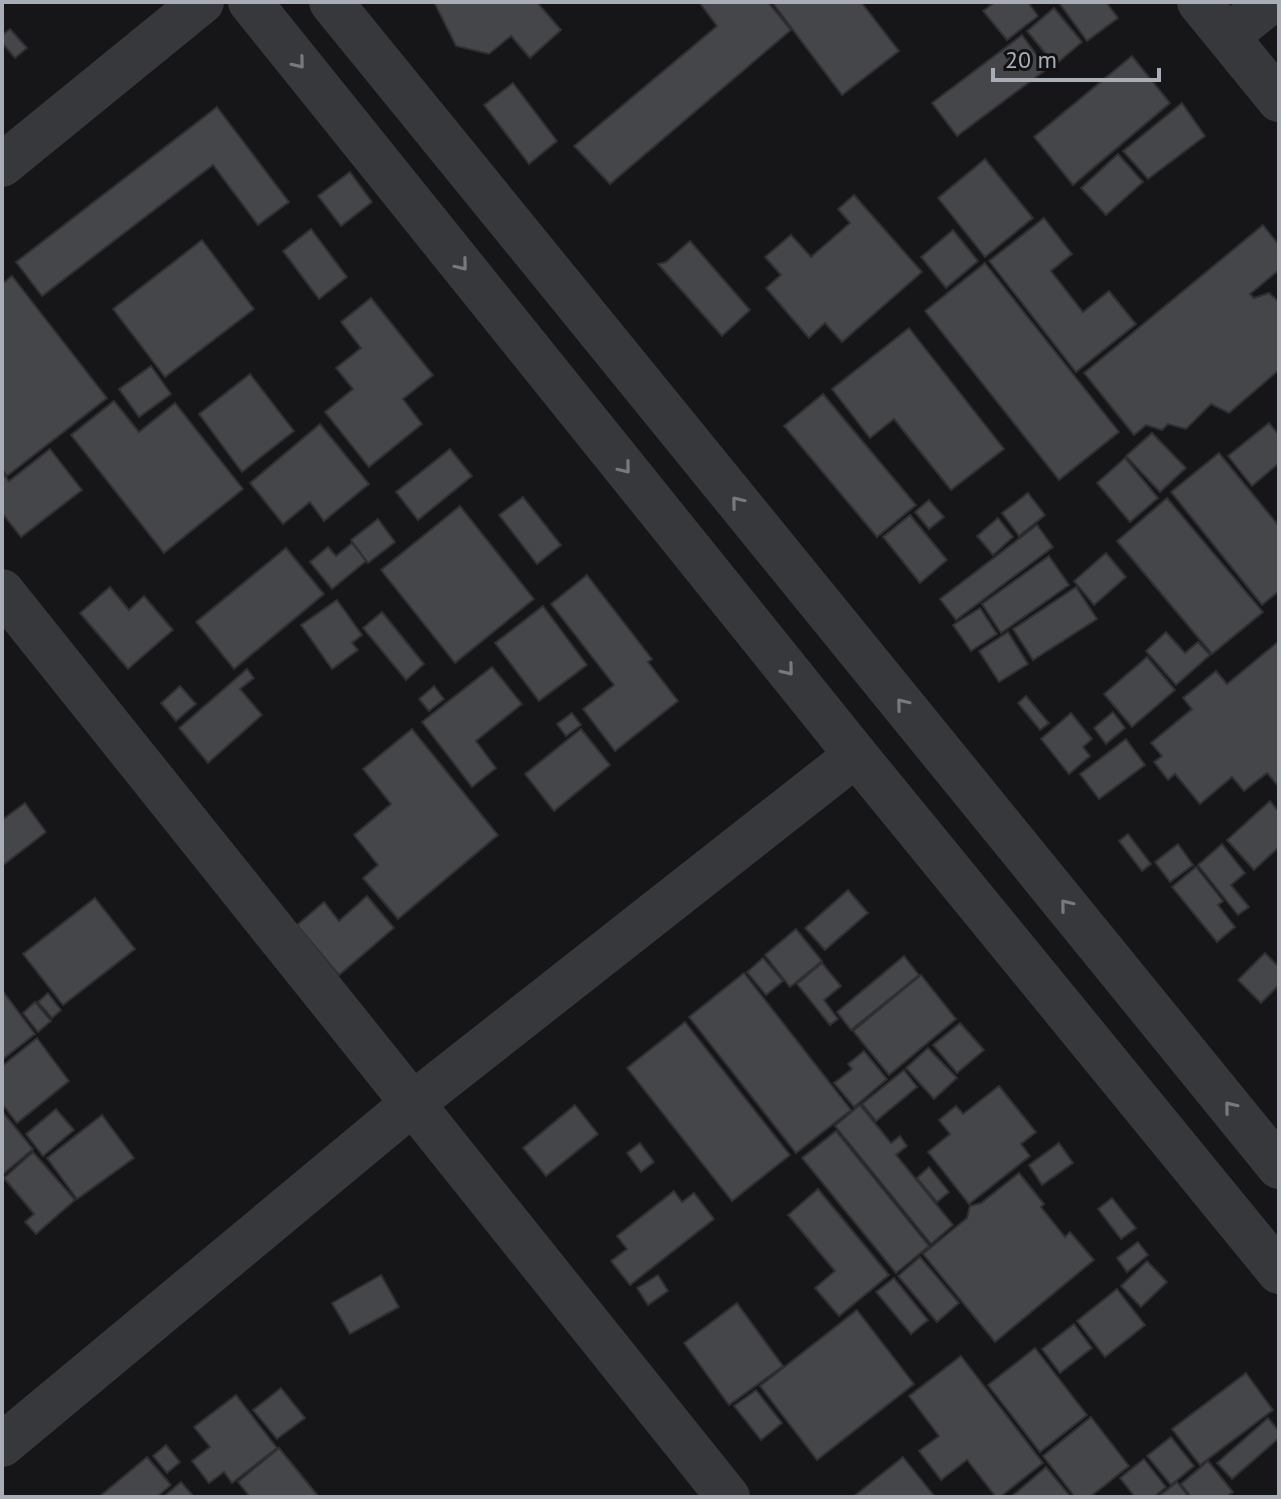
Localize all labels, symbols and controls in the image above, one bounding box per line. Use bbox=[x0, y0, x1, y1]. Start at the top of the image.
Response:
scale bar bbox=[993, 32, 1159, 82]
text: 20 m bbox=[1005, 44, 1057, 75]
one-way arrow bbox=[289, 54, 303, 69]
one-way arrow bbox=[452, 256, 466, 271]
one-way arrow bbox=[615, 459, 629, 474]
one-way arrow bbox=[733, 496, 747, 511]
one-way arrow bbox=[778, 661, 792, 676]
one-way arrow bbox=[897, 698, 911, 713]
one-way arrow bbox=[1061, 900, 1076, 914]
one-way arrow bbox=[1225, 1102, 1240, 1116]

